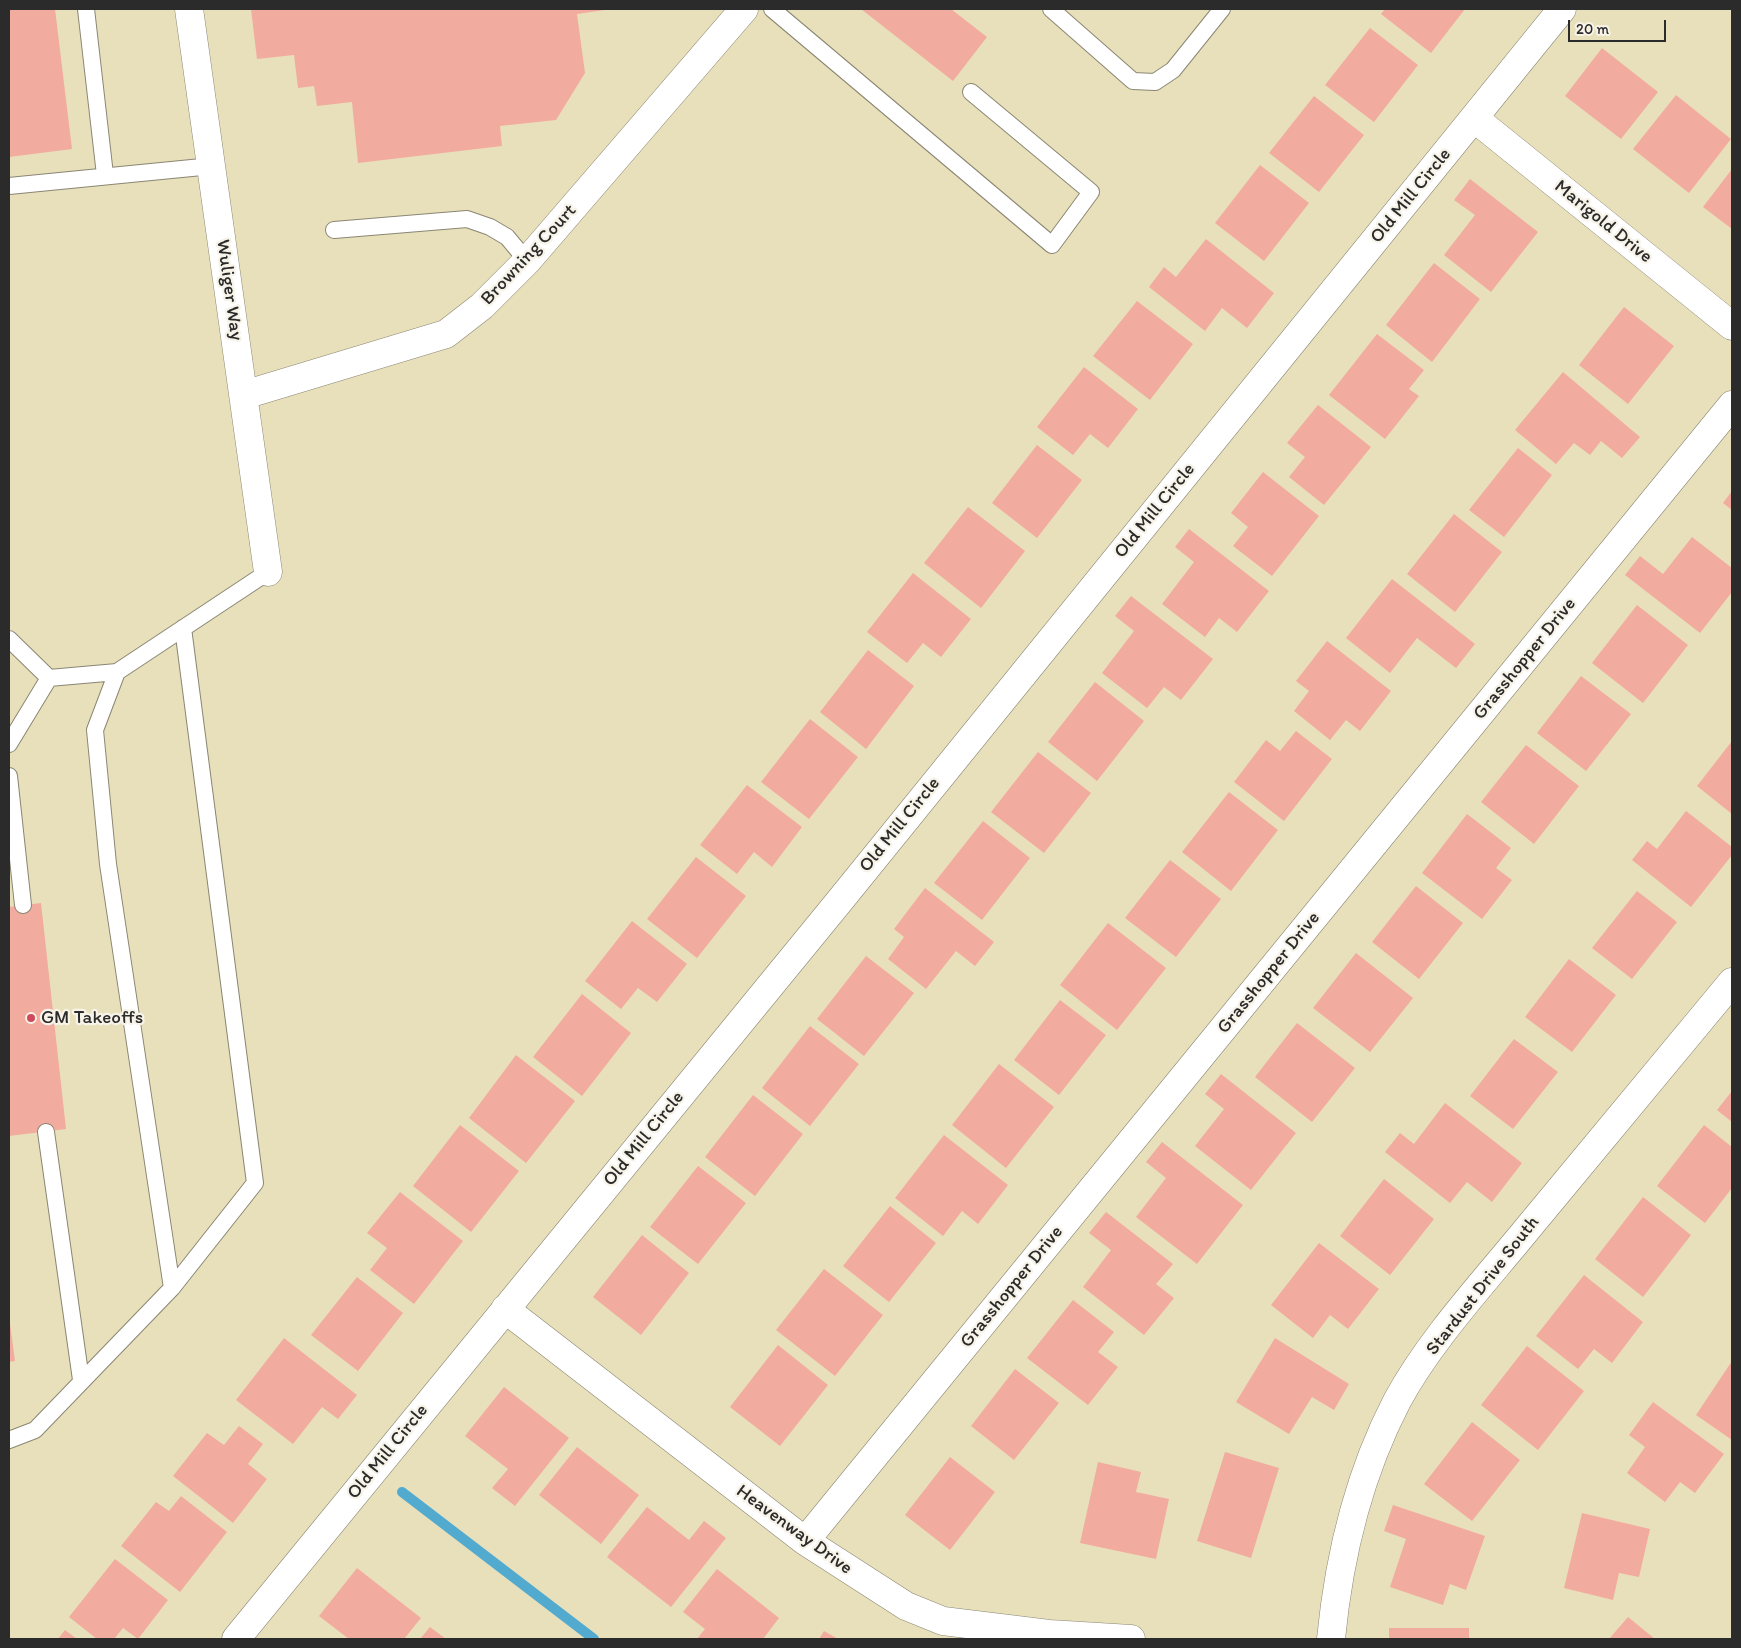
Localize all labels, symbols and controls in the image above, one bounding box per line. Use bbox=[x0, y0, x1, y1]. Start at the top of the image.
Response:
scale bar bbox=[1571, 10, 1668, 42]
text: 20 m bbox=[1576, 20, 1609, 38]
street label: Old Mill Circle bbox=[1366, 144, 1456, 248]
street label: Marigold Drive bbox=[1549, 176, 1657, 268]
street label: Browning Court bbox=[476, 200, 582, 310]
street label: Wuliger Way bbox=[211, 238, 247, 342]
street label: Old Mill Circle bbox=[1110, 459, 1200, 563]
street label: Grasshopper Drive bbox=[1469, 593, 1581, 725]
street label: Old Mill Circle bbox=[855, 773, 945, 877]
street label: Grasshopper Drive bbox=[1213, 907, 1325, 1039]
place label: GM Takeoffs bbox=[41, 1007, 143, 1029]
marker: GM Takeoffs bbox=[25, 1012, 37, 1024]
street label: Old Mill Circle bbox=[599, 1087, 689, 1191]
street label: Stardust Drive South bbox=[1422, 1212, 1544, 1360]
street label: Grasshopper Drive bbox=[956, 1221, 1068, 1353]
street label: Old Mill Circle bbox=[343, 1400, 433, 1504]
street label: Heavenway Drive bbox=[731, 1480, 857, 1580]

